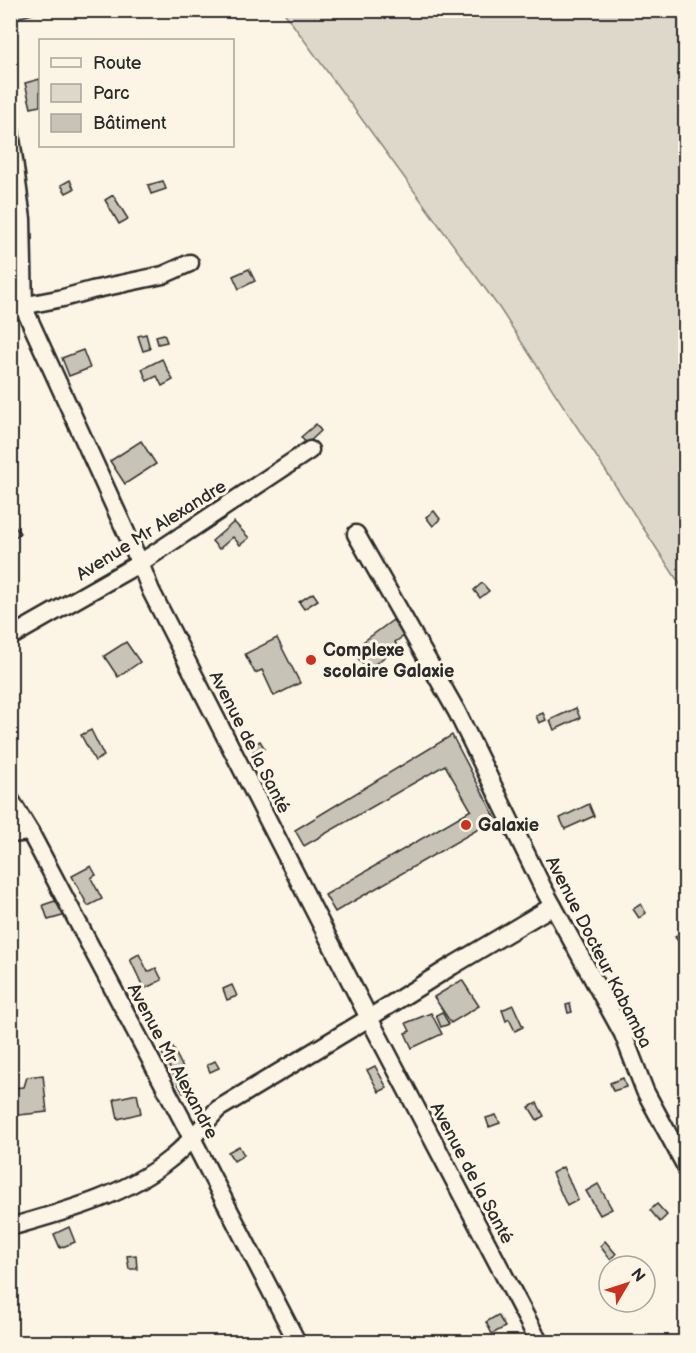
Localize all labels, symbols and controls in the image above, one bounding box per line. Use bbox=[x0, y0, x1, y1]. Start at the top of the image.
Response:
legend bbox=[39, 39, 234, 147]
text: Route bbox=[93, 53, 142, 74]
text: Parc bbox=[93, 83, 130, 104]
text: Bâtiment bbox=[93, 113, 167, 134]
street label: Avenue Mr Alexandre bbox=[72, 476, 230, 585]
place label: Complexe scolaire Galaxie bbox=[323, 640, 454, 682]
marker: Complexe scolaire Galaxie bbox=[304, 653, 318, 667]
street label: Avenue de la Santé bbox=[205, 668, 295, 817]
place label: Galaxie bbox=[478, 815, 539, 836]
marker: Galaxie bbox=[459, 818, 473, 832]
street label: Avenue Docteur Kabamba bbox=[541, 853, 656, 1052]
street label: Avenue Mr Alexandre bbox=[123, 980, 223, 1143]
street label: Avenue de la Santé bbox=[425, 1099, 518, 1248]
north arrow bbox=[597, 1254, 657, 1314]
text: N bbox=[626, 1265, 649, 1286]

